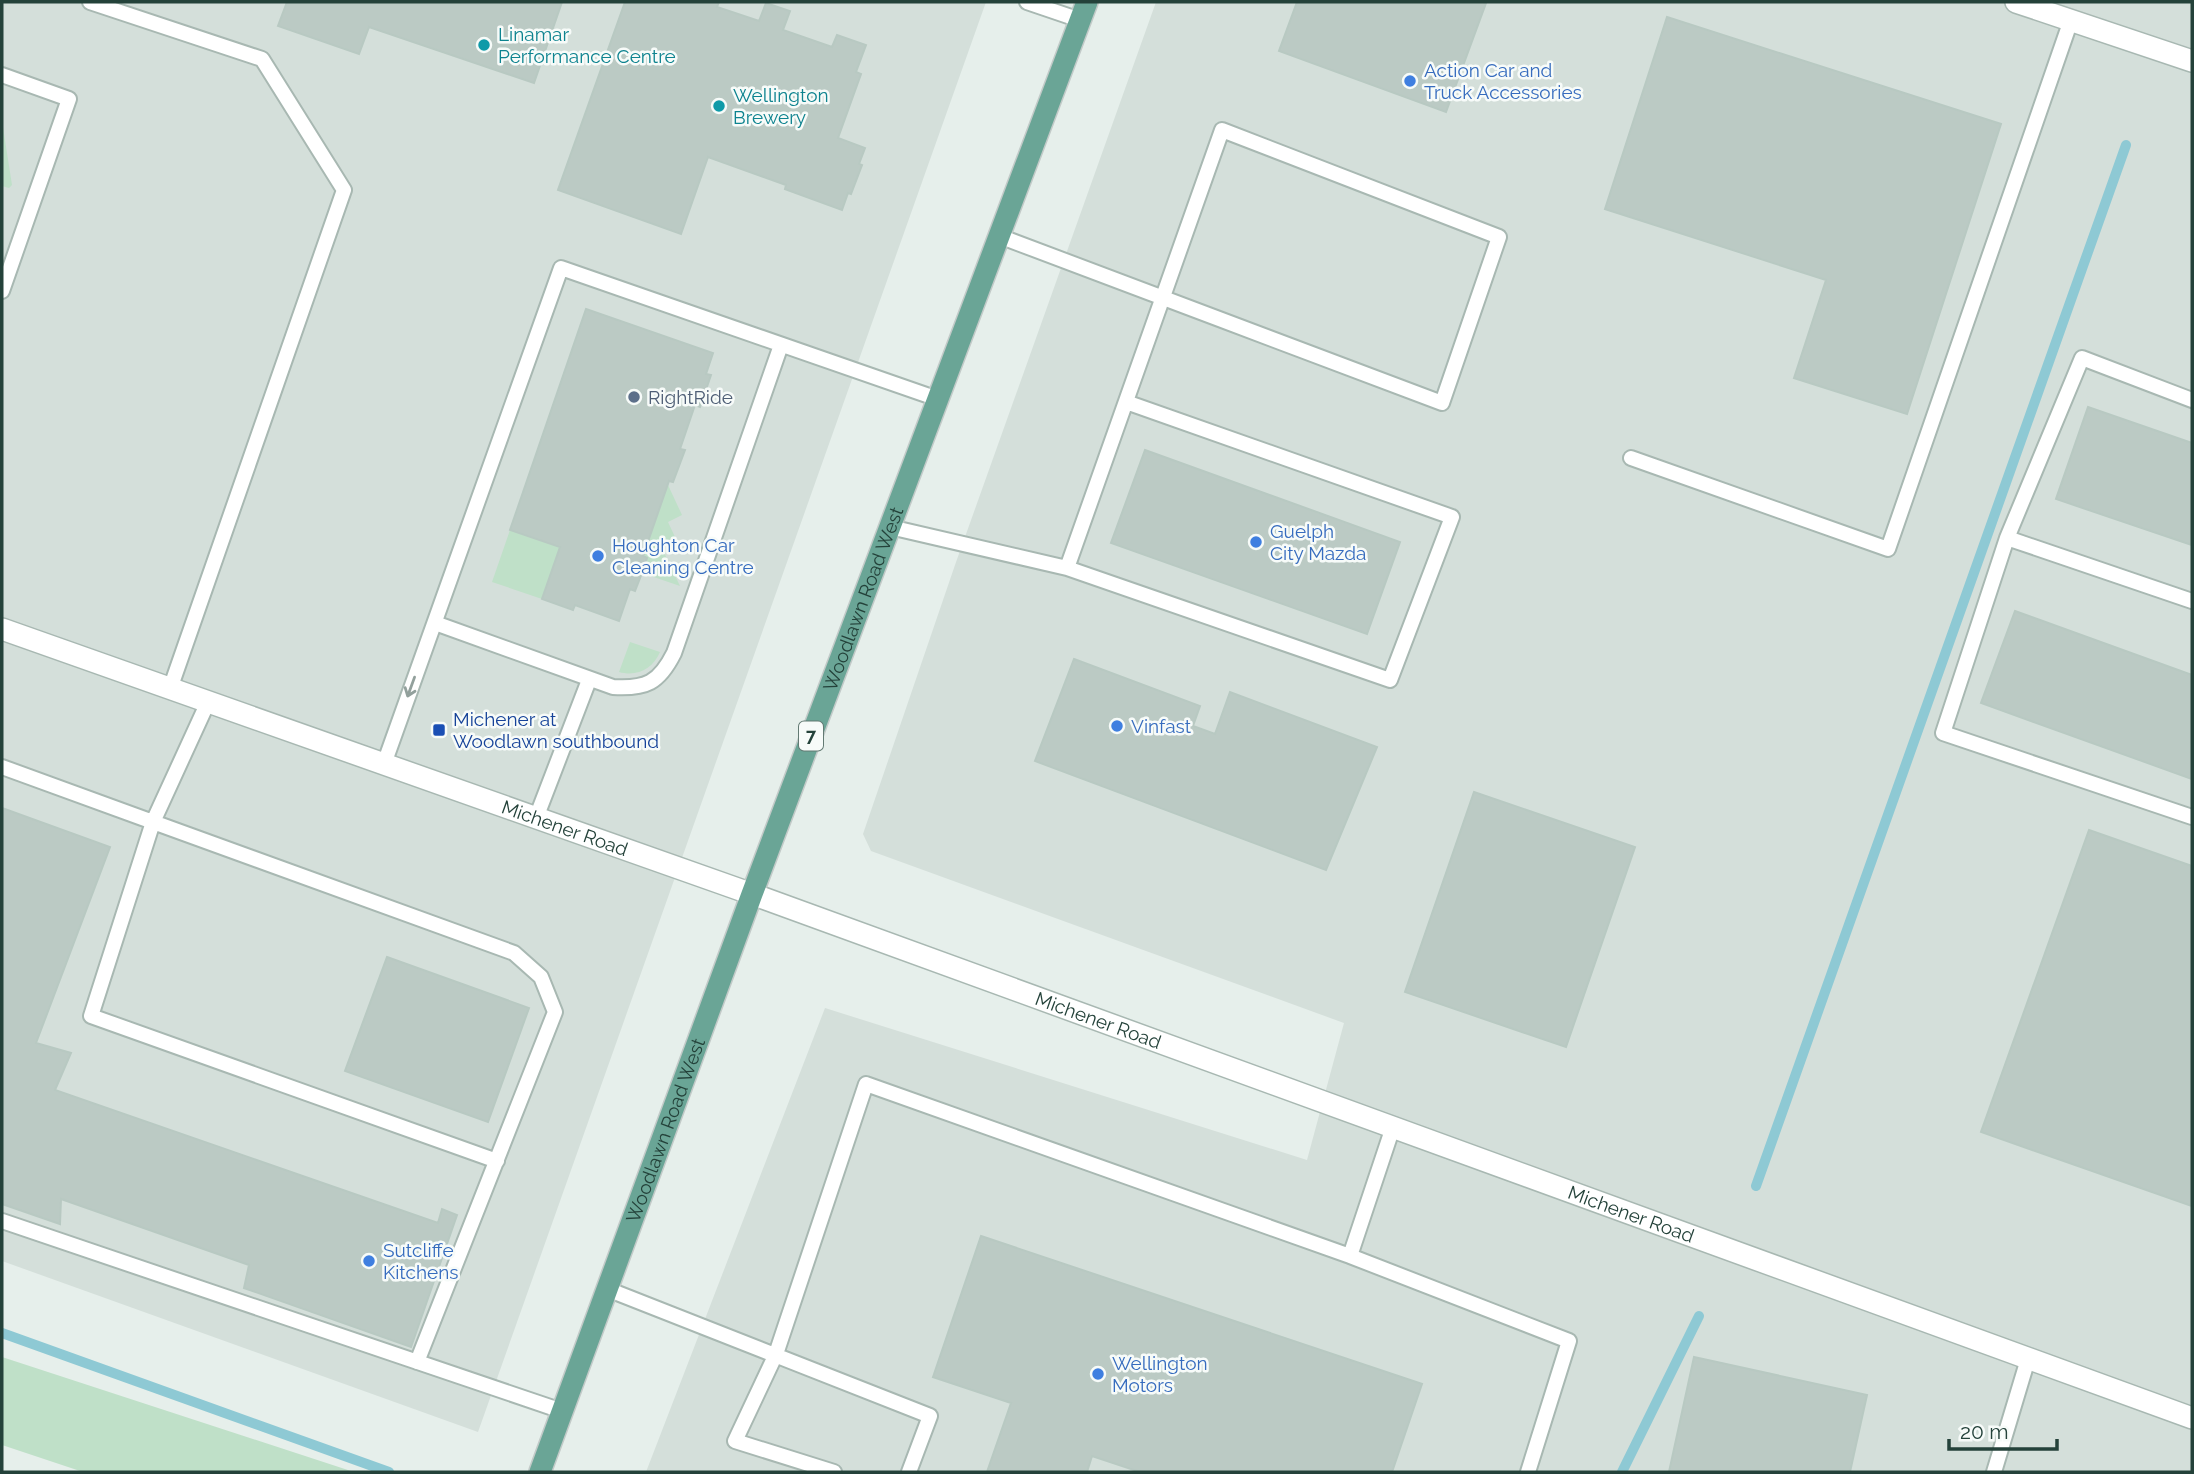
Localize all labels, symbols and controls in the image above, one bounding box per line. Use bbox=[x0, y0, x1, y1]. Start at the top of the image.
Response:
place label: Linamar Performance Centre bbox=[498, 23, 676, 67]
marker: Linamar Performance Centre bbox=[476, 37, 492, 53]
place label: Action Car and Truck Accessories bbox=[1424, 59, 1582, 103]
marker: Action Car and Truck Accessories bbox=[1402, 73, 1418, 89]
place label: Wellington Brewery bbox=[733, 84, 829, 128]
marker: Wellington Brewery bbox=[711, 98, 727, 114]
place label: RightRide bbox=[648, 386, 733, 408]
marker: RightRide bbox=[626, 389, 642, 405]
street label: Woodlawn Road West bbox=[818, 503, 908, 694]
place label: Guelph City Mazda bbox=[1270, 520, 1366, 564]
place label: Houghton Car Cleaning Centre bbox=[612, 534, 754, 578]
marker: Guelph City Mazda bbox=[1248, 534, 1264, 550]
marker: Houghton Car Cleaning Centre bbox=[590, 548, 606, 564]
one-way arrow bbox=[404, 676, 416, 698]
place label: Michener at Woodlawn southbound bbox=[453, 708, 659, 752]
place label: Vinfast bbox=[1131, 715, 1192, 737]
marker: Vinfast bbox=[1109, 718, 1125, 734]
marker: Michener at Woodlawn southbound bbox=[431, 722, 447, 738]
road number: 7 bbox=[799, 722, 823, 750]
street label: Michener Road bbox=[499, 795, 631, 860]
street label: Michener Road bbox=[1032, 987, 1164, 1053]
street label: Woodlawn Road West bbox=[621, 1034, 709, 1225]
street label: Michener Road bbox=[1565, 1181, 1697, 1247]
place label: Sutcliffe Kitchens bbox=[383, 1239, 458, 1283]
marker: Sutcliffe Kitchens bbox=[361, 1253, 377, 1269]
place label: Wellington Motors bbox=[1112, 1352, 1208, 1396]
marker: Wellington Motors bbox=[1090, 1366, 1106, 1382]
scale bar bbox=[1949, 1408, 2058, 1452]
text: 20 m bbox=[1960, 1419, 2008, 1444]

